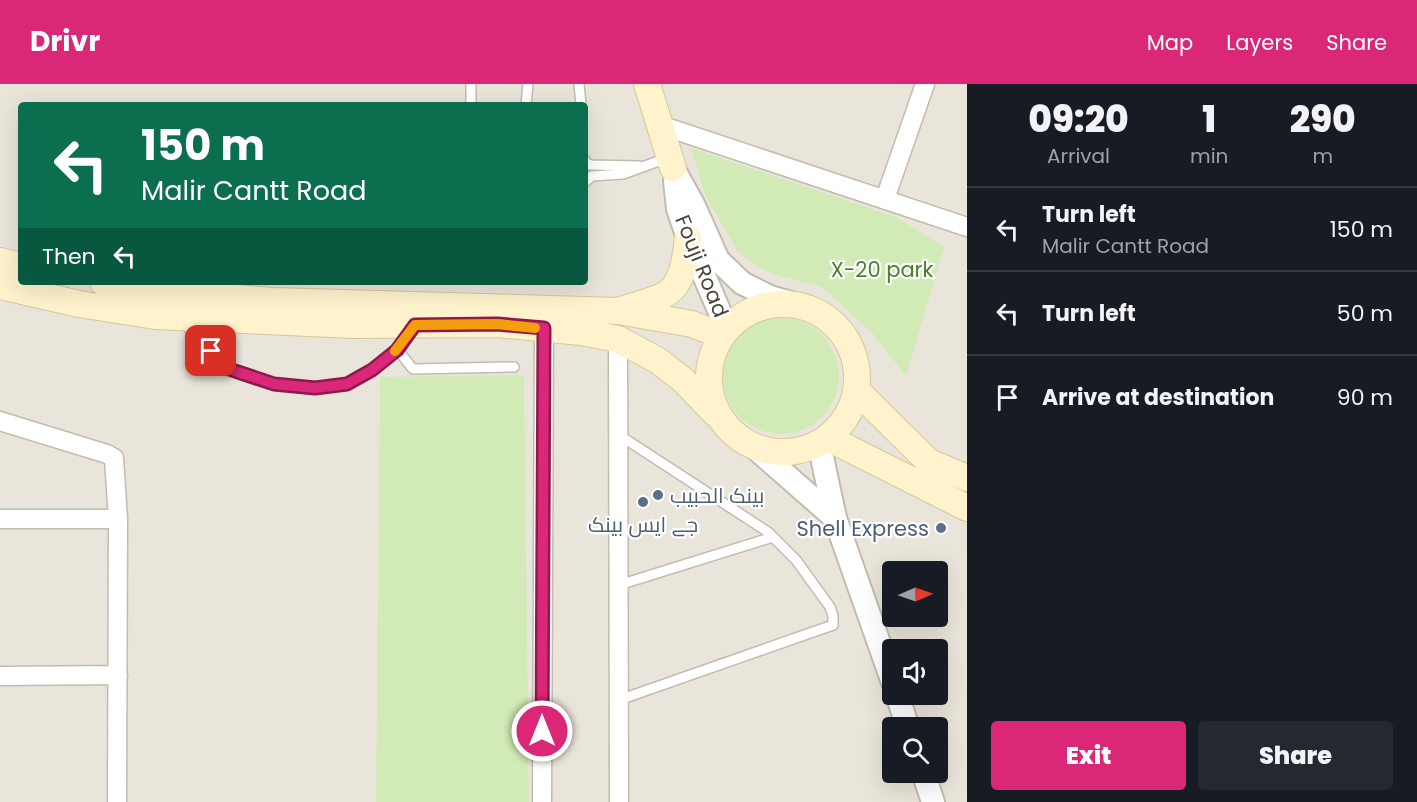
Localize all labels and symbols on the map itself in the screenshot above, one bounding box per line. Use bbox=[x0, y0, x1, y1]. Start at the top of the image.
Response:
street label: Fouji Road bbox=[668, 210, 736, 322]
park label: X-20 park bbox=[831, 255, 933, 284]
pin bbox=[185, 325, 236, 376]
place label: بينک الحبيب bbox=[670, 481, 764, 510]
marker: بينک الحبيب bbox=[651, 488, 665, 502]
marker: جے ایس بینک bbox=[636, 495, 650, 509]
place label: جے ایس بینک bbox=[588, 510, 698, 539]
place label: Shell Express bbox=[796, 514, 929, 543]
marker: Shell Express bbox=[934, 521, 948, 535]
north arrow bbox=[882, 561, 948, 627]
position arrow bbox=[510, 699, 574, 763]

